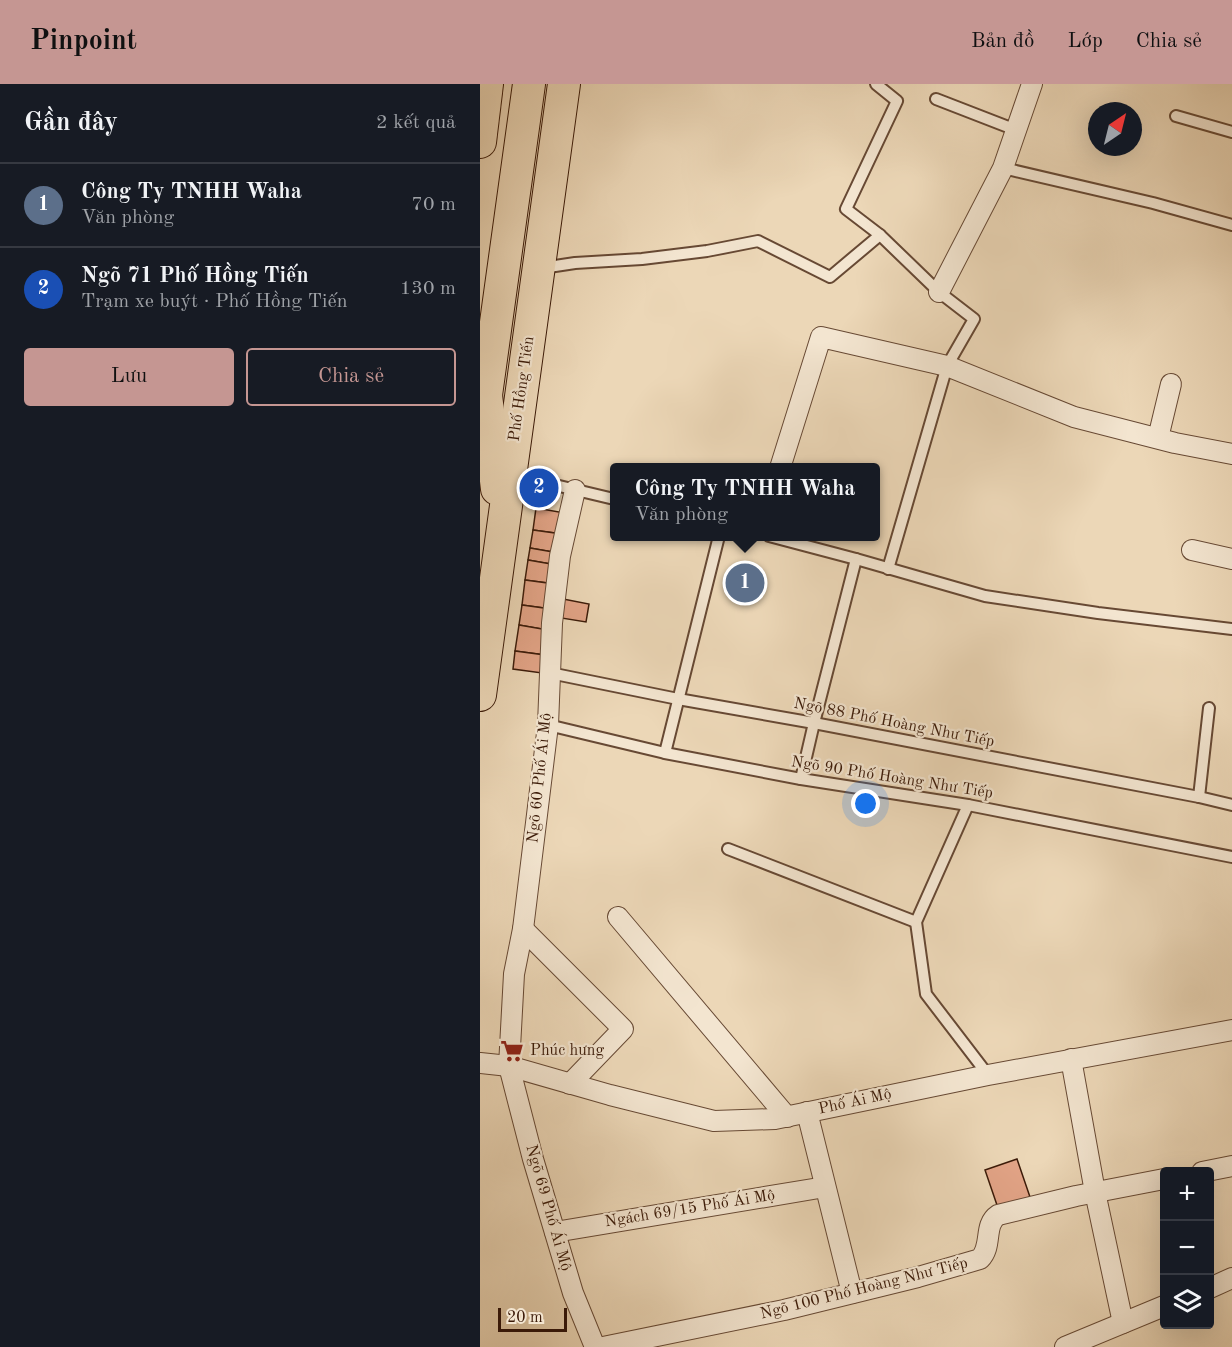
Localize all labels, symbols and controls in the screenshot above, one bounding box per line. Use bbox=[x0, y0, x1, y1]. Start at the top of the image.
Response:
text: Pinpoint bbox=[30, 28, 137, 56]
text: Bản đồ bbox=[971, 31, 1034, 52]
text: Lớp bbox=[1067, 31, 1103, 52]
text: Chia sẻ bbox=[1136, 31, 1202, 52]
north arrow bbox=[1088, 102, 1142, 156]
text: Gần đây bbox=[24, 110, 118, 136]
text: 2 kết quả bbox=[376, 113, 456, 133]
text: Công Ty TNHH Waha bbox=[81, 181, 302, 203]
text: 1 bbox=[38, 195, 49, 215]
text: 70 m bbox=[411, 195, 456, 215]
text: Văn phòng bbox=[81, 208, 174, 228]
text: Ngõ 71 Phố Hồng Tiến bbox=[81, 265, 309, 287]
text: 2 bbox=[38, 279, 49, 299]
text: 130 m bbox=[400, 279, 456, 299]
text: Trạm xe buýt · Phố Hồng Tiến bbox=[81, 292, 347, 312]
street label: Phố Hồng Tiến bbox=[504, 335, 537, 443]
button: Lưu bbox=[24, 348, 234, 406]
button: Chia sẻ bbox=[246, 348, 456, 406]
popup bbox=[610, 463, 880, 541]
pin: 2 bbox=[520, 466, 558, 510]
text: Công Ty TNHH Waha bbox=[635, 478, 855, 500]
text: Văn phòng bbox=[635, 505, 728, 525]
pin: 1 bbox=[726, 560, 764, 606]
street label: Ngõ 88 Phố Hoàng Như Tiếp bbox=[792, 694, 996, 750]
street label: Ngõ 60 Phố Ái Mộ bbox=[521, 712, 555, 844]
street label: Ngõ 90 Phố Hoàng Như Tiếp bbox=[790, 752, 994, 802]
your location bbox=[851, 789, 880, 818]
supermarket icon: Phúc hưng bbox=[499, 1038, 525, 1064]
place label: Phúc hưng bbox=[530, 1043, 604, 1059]
street label: Phố Ái Mộ bbox=[816, 1083, 893, 1118]
street label: Ngõ 69 Phố Ái Mộ bbox=[522, 1142, 578, 1273]
map controls bbox=[1160, 1167, 1214, 1329]
button: + bbox=[1160, 1167, 1214, 1221]
street label: Ngách 69/15 Phố Ái Mộ bbox=[603, 1184, 776, 1230]
button: − bbox=[1160, 1221, 1214, 1275]
street label: Ngõ 100 Phố Hoàng Như Tiếp bbox=[758, 1253, 969, 1323]
button: layers bbox=[1160, 1275, 1214, 1329]
scale bar bbox=[498, 1305, 567, 1332]
text: 20 m bbox=[507, 1310, 543, 1326]

